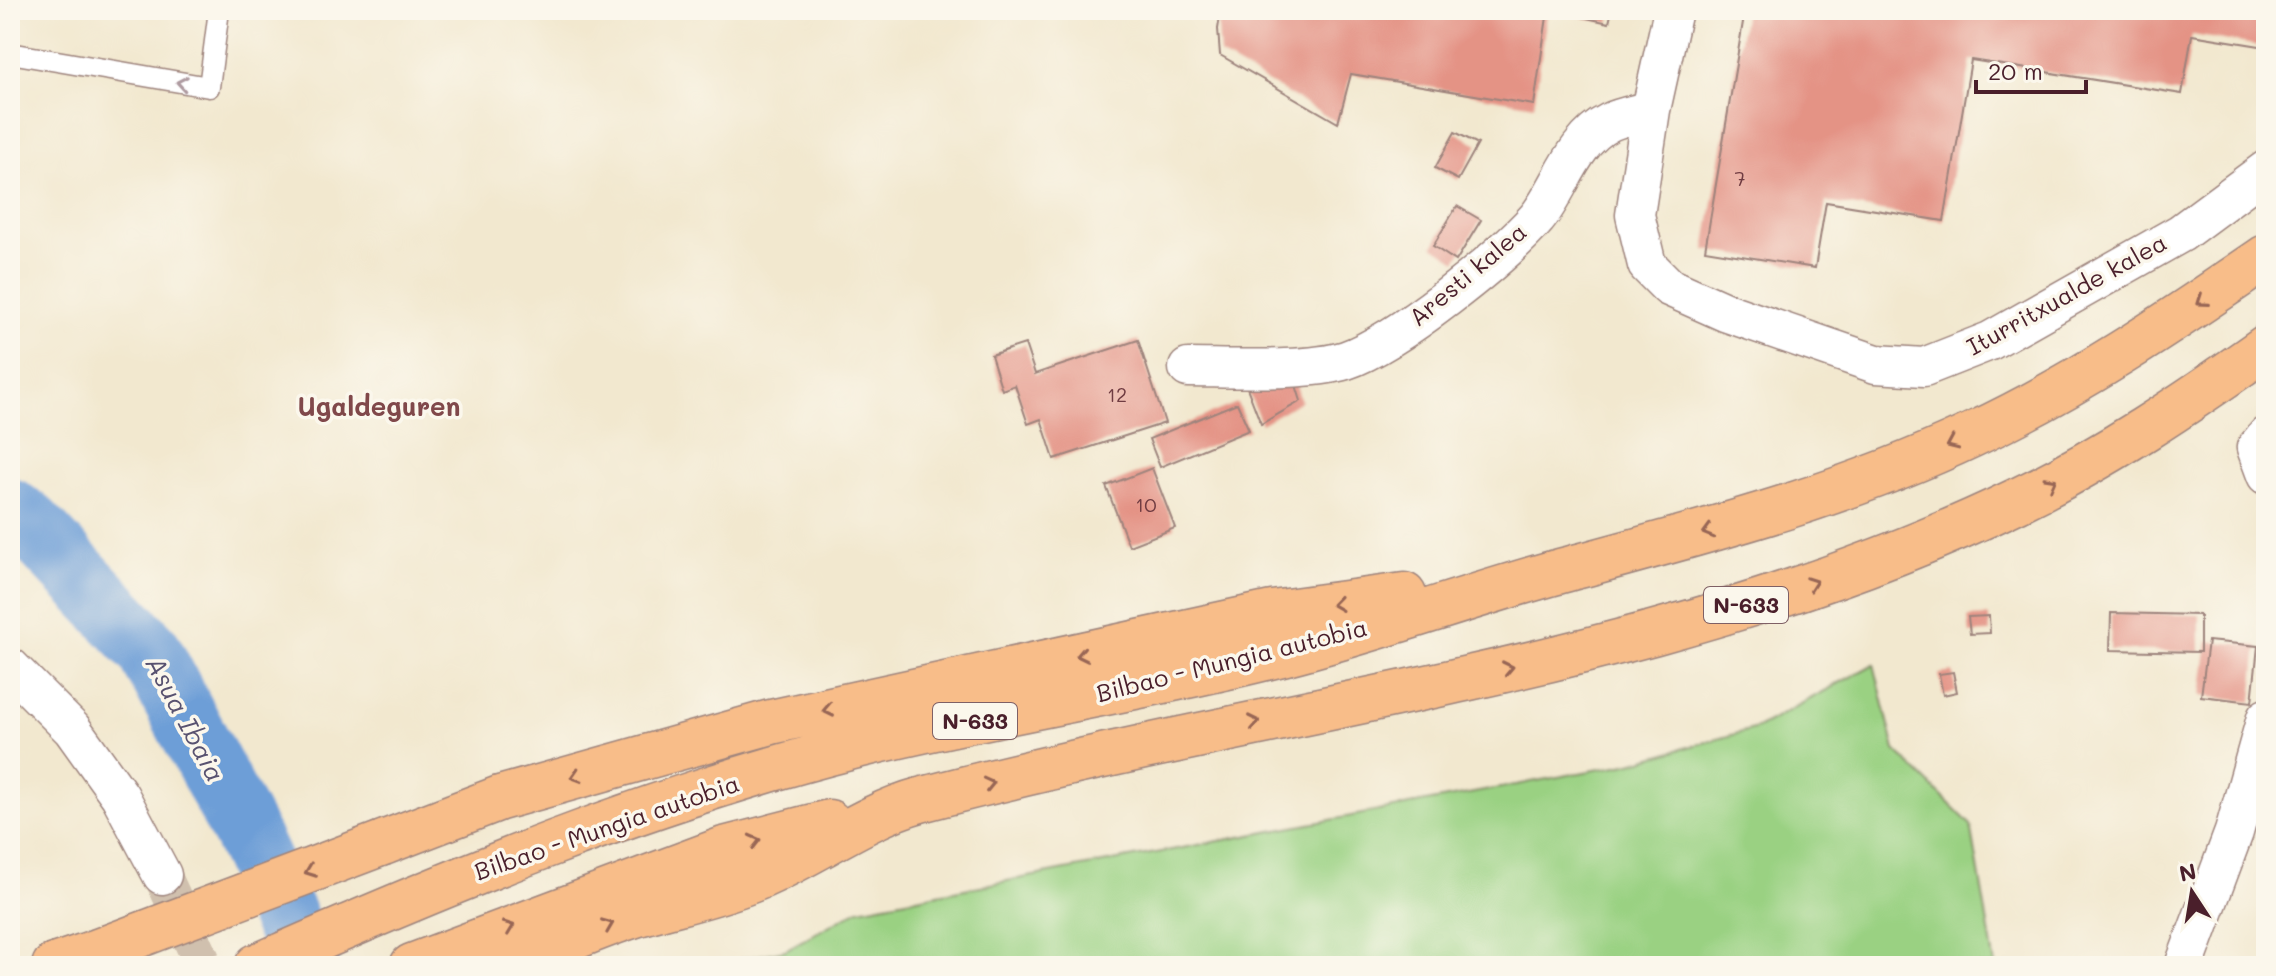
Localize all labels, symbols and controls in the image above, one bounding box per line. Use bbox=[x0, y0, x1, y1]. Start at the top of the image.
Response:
scale bar bbox=[1976, 44, 2086, 94]
text: 20 m bbox=[1988, 55, 2043, 86]
one-way arrow bbox=[175, 75, 188, 92]
house number: 7 bbox=[1734, 165, 1746, 191]
street label: Aresti kalea bbox=[1402, 216, 1532, 332]
street label: Iturritxualde kalea bbox=[1961, 226, 2172, 361]
one-way arrow bbox=[2196, 291, 2210, 306]
house number: 12 bbox=[1107, 381, 1127, 407]
district label: Ugaldeguren bbox=[297, 389, 461, 423]
one-way arrow bbox=[1946, 434, 1961, 450]
one-way arrow bbox=[2043, 476, 2057, 491]
house number: 10 bbox=[1135, 491, 1157, 517]
one-way arrow bbox=[1702, 523, 1716, 539]
one-way arrow bbox=[1804, 576, 1818, 593]
road number: N-633 bbox=[1704, 587, 1788, 623]
one-way arrow bbox=[1330, 595, 1343, 612]
street label: Bilbao - Mungia autobia bbox=[1093, 611, 1370, 708]
one-way arrow bbox=[1075, 646, 1089, 663]
water label: Asua Ibaia bbox=[139, 650, 233, 787]
one-way arrow bbox=[1500, 660, 1514, 677]
one-way arrow bbox=[821, 701, 835, 718]
road number: N-633 bbox=[933, 703, 1017, 739]
one-way arrow bbox=[1246, 714, 1260, 731]
street label: Bilbao - Mungia autobia bbox=[470, 767, 743, 887]
one-way arrow bbox=[570, 767, 584, 783]
one-way arrow bbox=[981, 776, 995, 793]
one-way arrow bbox=[747, 833, 761, 850]
north arrow bbox=[2152, 852, 2232, 932]
text: N bbox=[2177, 856, 2199, 888]
one-way arrow bbox=[304, 861, 318, 877]
one-way arrow bbox=[600, 918, 614, 935]
one-way arrow bbox=[501, 920, 515, 937]

